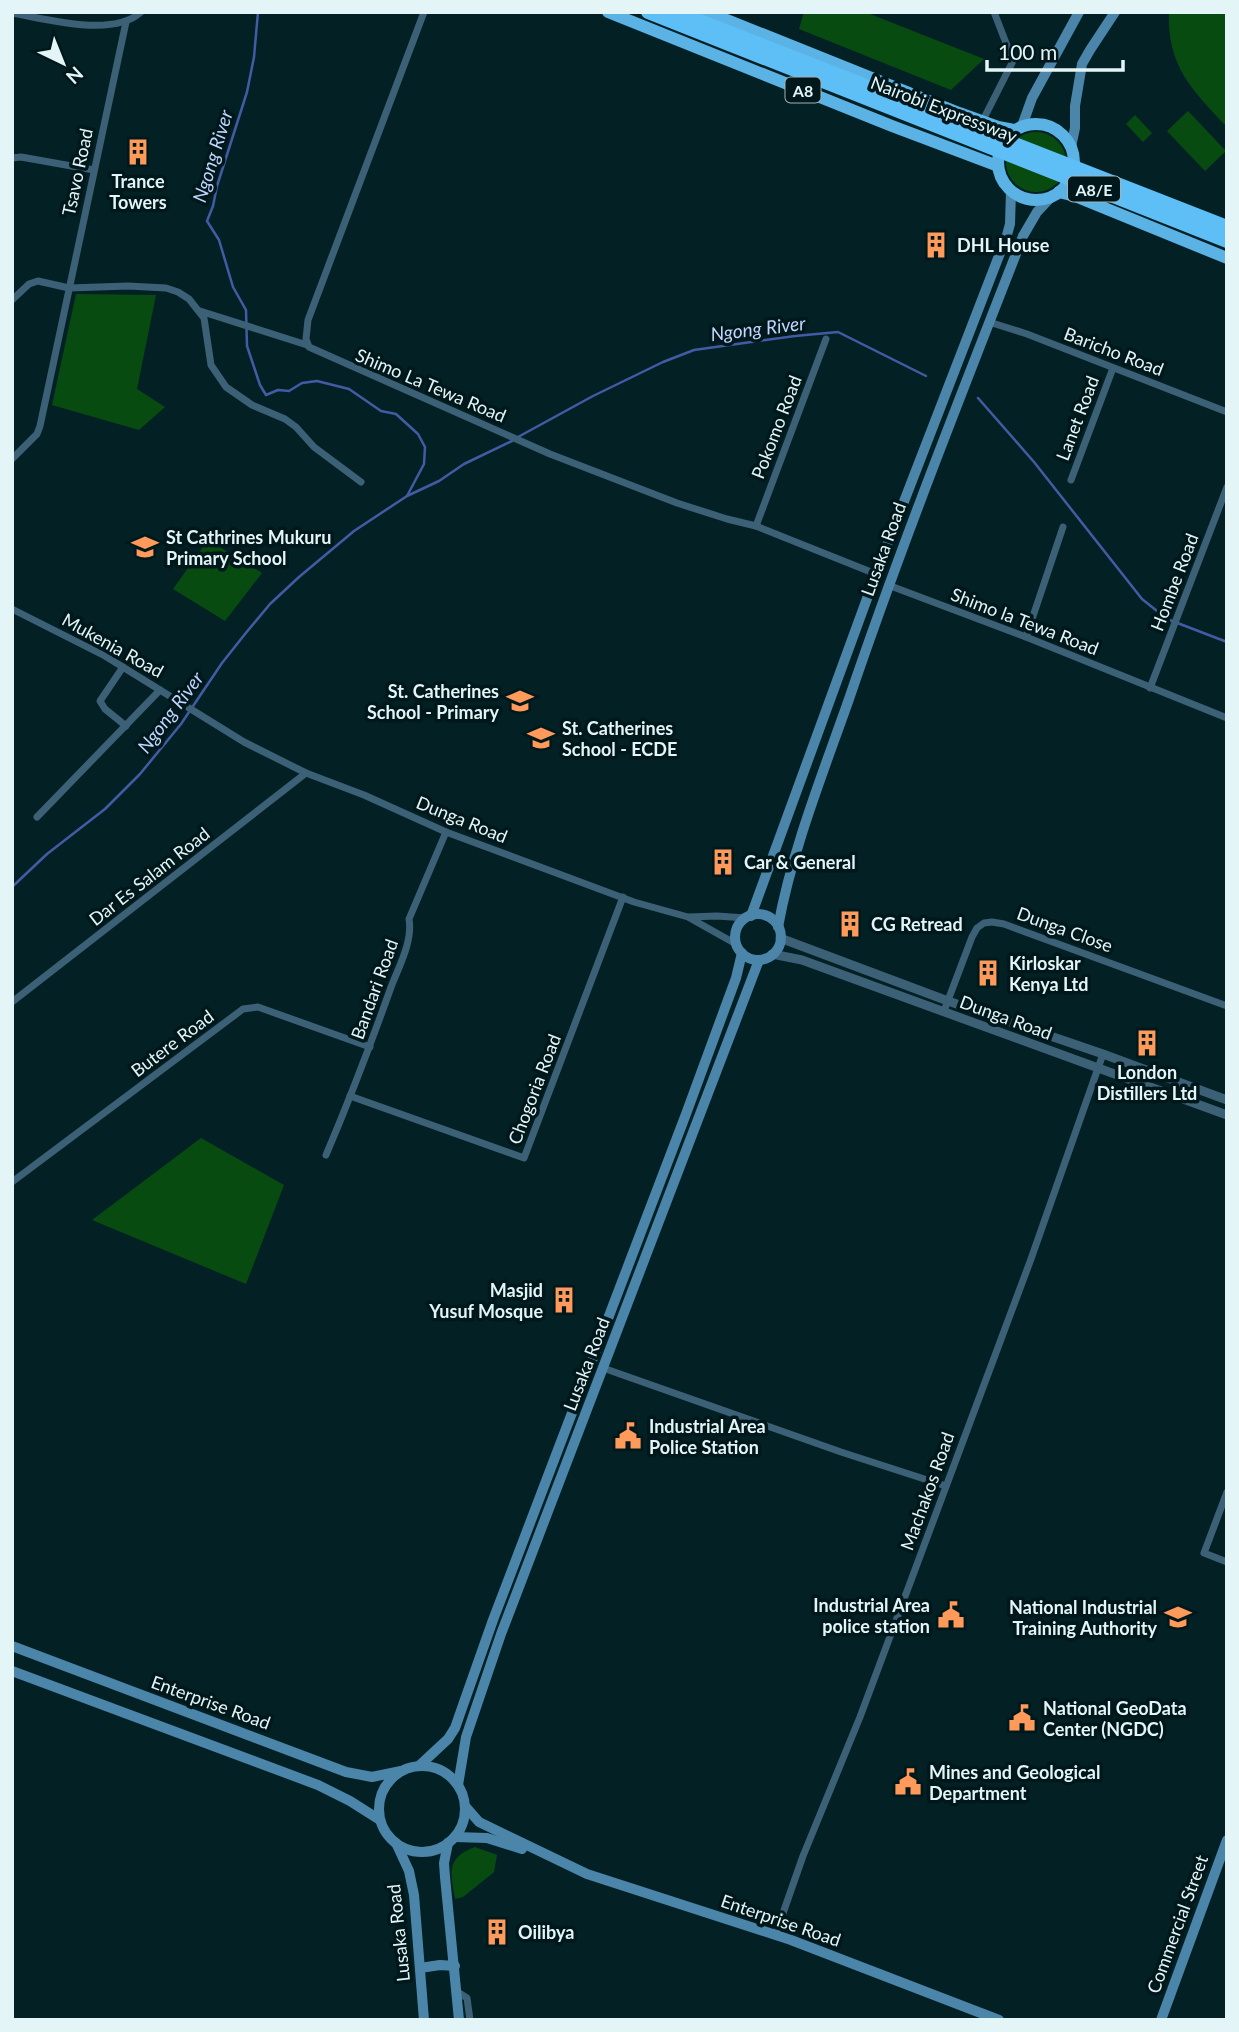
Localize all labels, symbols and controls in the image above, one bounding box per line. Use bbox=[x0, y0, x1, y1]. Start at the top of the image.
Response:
north arrow bbox=[28, 28, 98, 98]
scale bar bbox=[987, 28, 1124, 72]
text: 100 m bbox=[998, 39, 1057, 64]
text: N bbox=[62, 62, 88, 89]
street label: Nairobi Expressway bbox=[868, 71, 1021, 147]
road number: A8 bbox=[786, 78, 820, 102]
water label: Ngong River bbox=[187, 106, 237, 205]
street label: Tsavo Road bbox=[57, 126, 97, 218]
building icon: Trance Towers bbox=[123, 137, 153, 167]
place label: Trance Towers bbox=[109, 170, 167, 213]
road number: A8/E bbox=[1068, 176, 1120, 202]
building icon: DHL House bbox=[921, 230, 951, 260]
place label: DHL House bbox=[957, 234, 1050, 256]
water label: Ngong River bbox=[709, 311, 807, 345]
street label: Baricho Road bbox=[1061, 322, 1167, 380]
street label: Shimo La Tewa Road bbox=[353, 343, 509, 427]
street label: Pokomo Road bbox=[746, 372, 806, 482]
street label: Lanet Road bbox=[1051, 373, 1103, 463]
street label: Lusaka Road bbox=[856, 499, 910, 599]
place label: St Cathrines Mukuru Primary School bbox=[166, 526, 331, 569]
street label: Hombe Road bbox=[1145, 530, 1203, 634]
school or university icon: St Cathrines Mukuru Primary School bbox=[130, 532, 160, 562]
street label: Shimo la Tewa Road bbox=[948, 583, 1102, 659]
street label: Mukenia Road bbox=[58, 608, 168, 682]
water label: Ngong River bbox=[132, 667, 208, 757]
place label: St. Catherines School - Primary bbox=[367, 680, 499, 723]
school or university icon: St. Catherines School - Primary bbox=[505, 686, 535, 716]
place label: St. Catherines School - ECDE bbox=[562, 717, 677, 760]
school or university icon: St. Catherines School - ECDE bbox=[526, 723, 556, 753]
street label: Dunga Road bbox=[413, 791, 511, 847]
street label: Dar Es Salam Road bbox=[84, 822, 214, 930]
building icon: Car & General bbox=[708, 847, 738, 877]
place label: Car & General bbox=[744, 851, 856, 873]
street label: Dunga Close bbox=[1014, 902, 1116, 956]
building icon: CG Retread bbox=[835, 909, 865, 939]
place label: CG Retread bbox=[871, 913, 963, 935]
street label: Bandari Road bbox=[346, 936, 402, 1042]
place label: Kirloskar Kenya Ltd bbox=[1009, 952, 1088, 995]
building icon: Kirloskar Kenya Ltd bbox=[973, 958, 1003, 988]
street label: Dunga Road bbox=[957, 990, 1055, 1044]
street label: Butere Road bbox=[126, 1005, 218, 1081]
building icon: London Distillers Ltd bbox=[1132, 1028, 1162, 1058]
street label: Chogoria Road bbox=[503, 1031, 565, 1147]
place label: London Distillers Ltd bbox=[1097, 1061, 1197, 1104]
place label: Masjid Yusuf Mosque bbox=[428, 1279, 543, 1322]
building icon: Masjid Yusuf Mosque bbox=[549, 1285, 579, 1315]
street label: Lusaka Road bbox=[558, 1314, 614, 1414]
place label: Industrial Area Police Station bbox=[649, 1415, 766, 1458]
public building icon: Industrial Area Police Station bbox=[613, 1421, 643, 1451]
street label: Machakos Road bbox=[895, 1429, 959, 1553]
place label: Industrial Area police station bbox=[813, 1594, 930, 1637]
place label: National Industrial Training Authority bbox=[1009, 1596, 1157, 1639]
public building icon: Industrial Area police station bbox=[936, 1600, 966, 1630]
school or university icon: National Industrial Training Authority bbox=[1163, 1602, 1193, 1632]
street label: Enterprise Road bbox=[148, 1670, 274, 1734]
place label: National GeoData Center (NGDC) bbox=[1043, 1697, 1187, 1740]
public building icon: National GeoData Center (NGDC) bbox=[1007, 1703, 1037, 1733]
place label: Mines and Geological Department bbox=[929, 1761, 1100, 1804]
public building icon: Mines and Geological Department bbox=[893, 1767, 923, 1797]
street label: Commercial Street bbox=[1142, 1851, 1212, 1996]
street label: Lusaka Road bbox=[382, 1883, 414, 1983]
street label: Enterprise Road bbox=[718, 1889, 844, 1951]
building icon: Oilibya bbox=[482, 1917, 512, 1947]
place label: Oilibya bbox=[518, 1921, 574, 1943]

